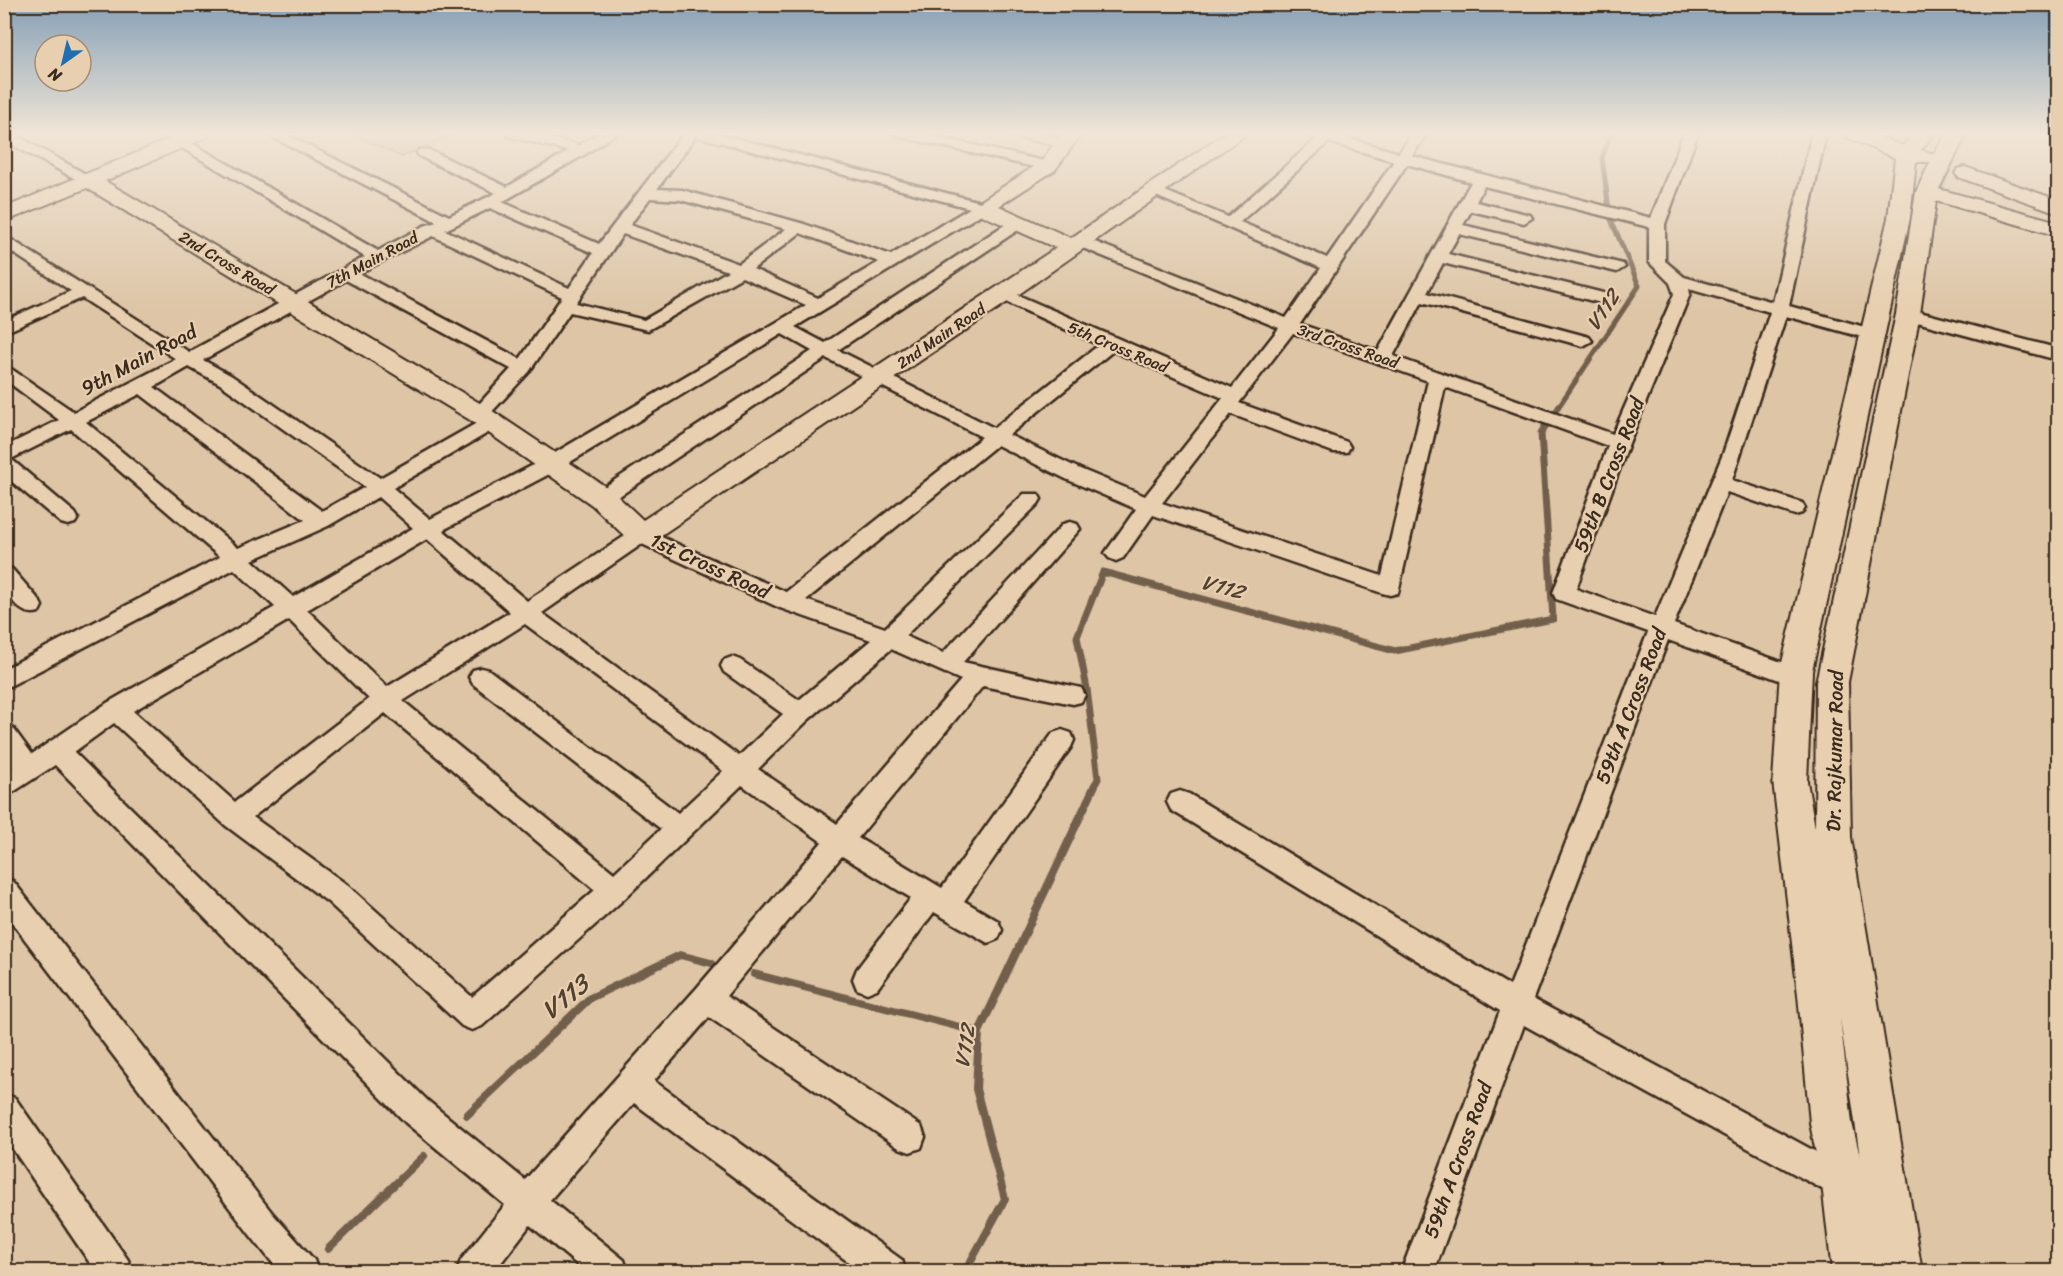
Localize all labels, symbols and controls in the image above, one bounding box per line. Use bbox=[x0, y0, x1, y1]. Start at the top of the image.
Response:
north arrow bbox=[33, 33, 93, 93]
text: N bbox=[41, 59, 68, 91]
street label: 2nd Cross Road bbox=[173, 223, 282, 304]
street label: 7th Main Road bbox=[321, 223, 425, 297]
water label: V112 bbox=[1575, 279, 1632, 338]
street label: 2nd Main Road bbox=[890, 294, 993, 377]
street label: 5th Cross Road bbox=[1063, 313, 1174, 382]
street label: 9th Main Road bbox=[75, 314, 205, 405]
street label: 3rd Cross Road bbox=[1293, 315, 1404, 377]
street label: 59th B Cross Road bbox=[1563, 391, 1655, 558]
street label: 1st Cross Road bbox=[644, 523, 777, 610]
water label: V112 bbox=[1198, 563, 1251, 612]
street label: 59th A Cross Road bbox=[1585, 622, 1677, 789]
street label: Dr. Rajkumar Road bbox=[1816, 668, 1854, 832]
water label: V113 bbox=[530, 960, 603, 1031]
water label: V112 bbox=[943, 1019, 988, 1070]
street label: 59th A Cross Road bbox=[1413, 1075, 1503, 1243]

